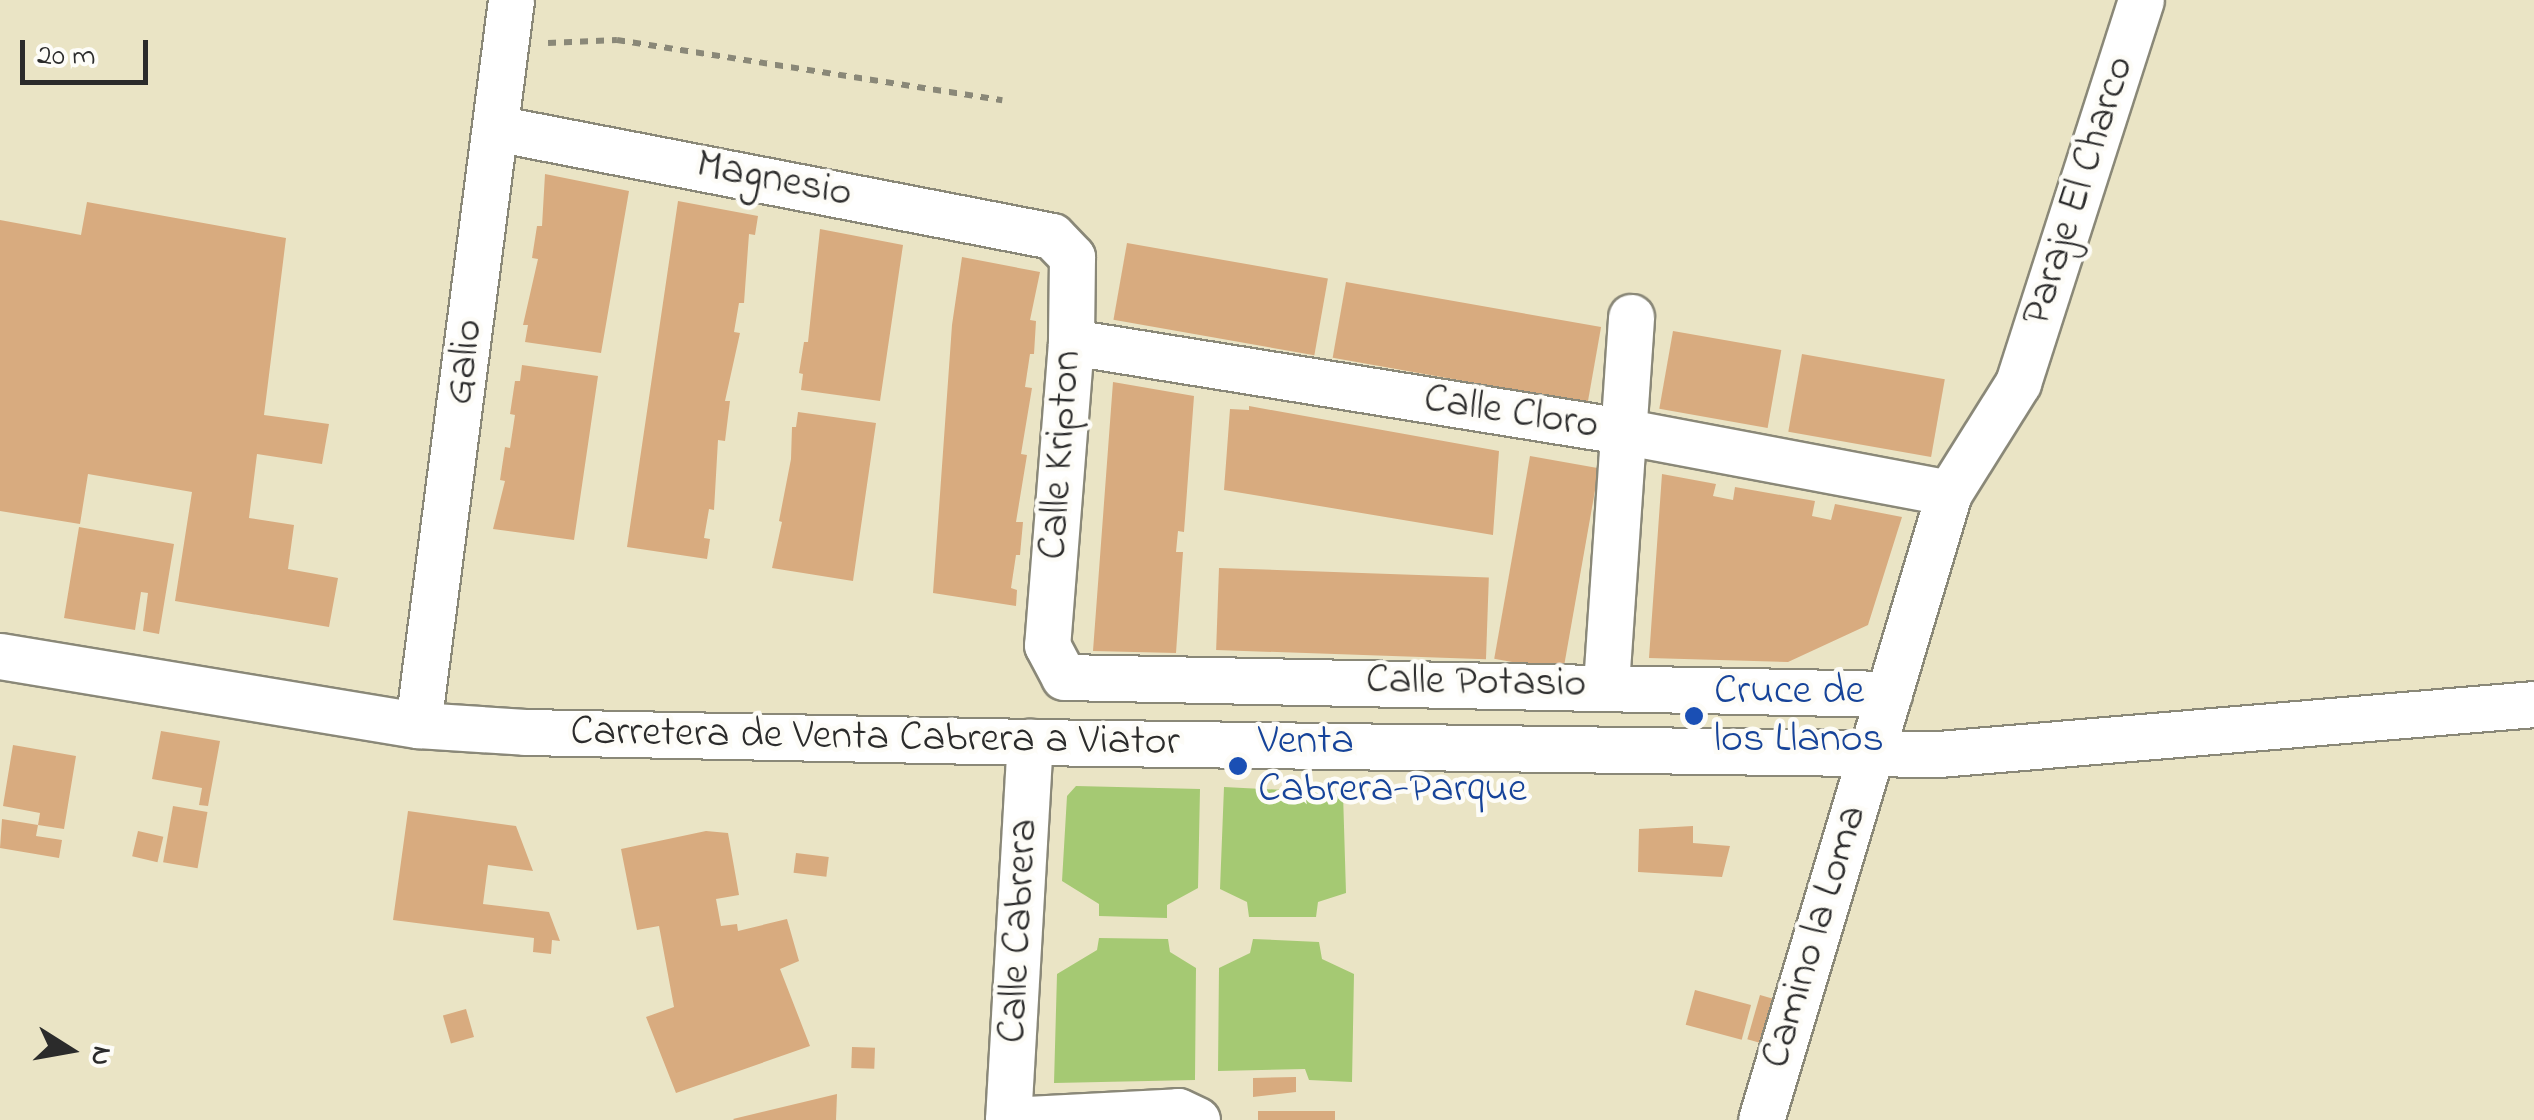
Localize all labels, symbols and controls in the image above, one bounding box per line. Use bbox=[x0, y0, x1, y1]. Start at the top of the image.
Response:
scale bar bbox=[25, 20, 152, 82]
text: 20 m bbox=[37, 35, 96, 79]
street label: Paraje El Charco bbox=[2012, 50, 2146, 332]
street label: Magnesio bbox=[692, 140, 856, 220]
street label: Galio bbox=[435, 317, 495, 407]
street label: Calle Kripton bbox=[1029, 349, 1093, 561]
street label: Calle Cloro bbox=[1420, 374, 1602, 452]
street label: Calle Potasio bbox=[1365, 656, 1587, 710]
place label: Cruce de los Llanos bbox=[1714, 667, 1884, 766]
marker: Cruce de los Llanos bbox=[1683, 705, 1705, 727]
street label: Carretera de Venta Cabrera a Viator bbox=[570, 707, 1180, 769]
place label: Venta Cabrera-Parque bbox=[1258, 717, 1527, 816]
marker: Venta Cabrera-Parque bbox=[1227, 755, 1249, 777]
street label: Camino la Loma bbox=[1751, 800, 1879, 1074]
street label: Calle Cabrera bbox=[988, 818, 1050, 1044]
north arrow bbox=[20, 1000, 120, 1100]
text: N bbox=[78, 1043, 122, 1069]

